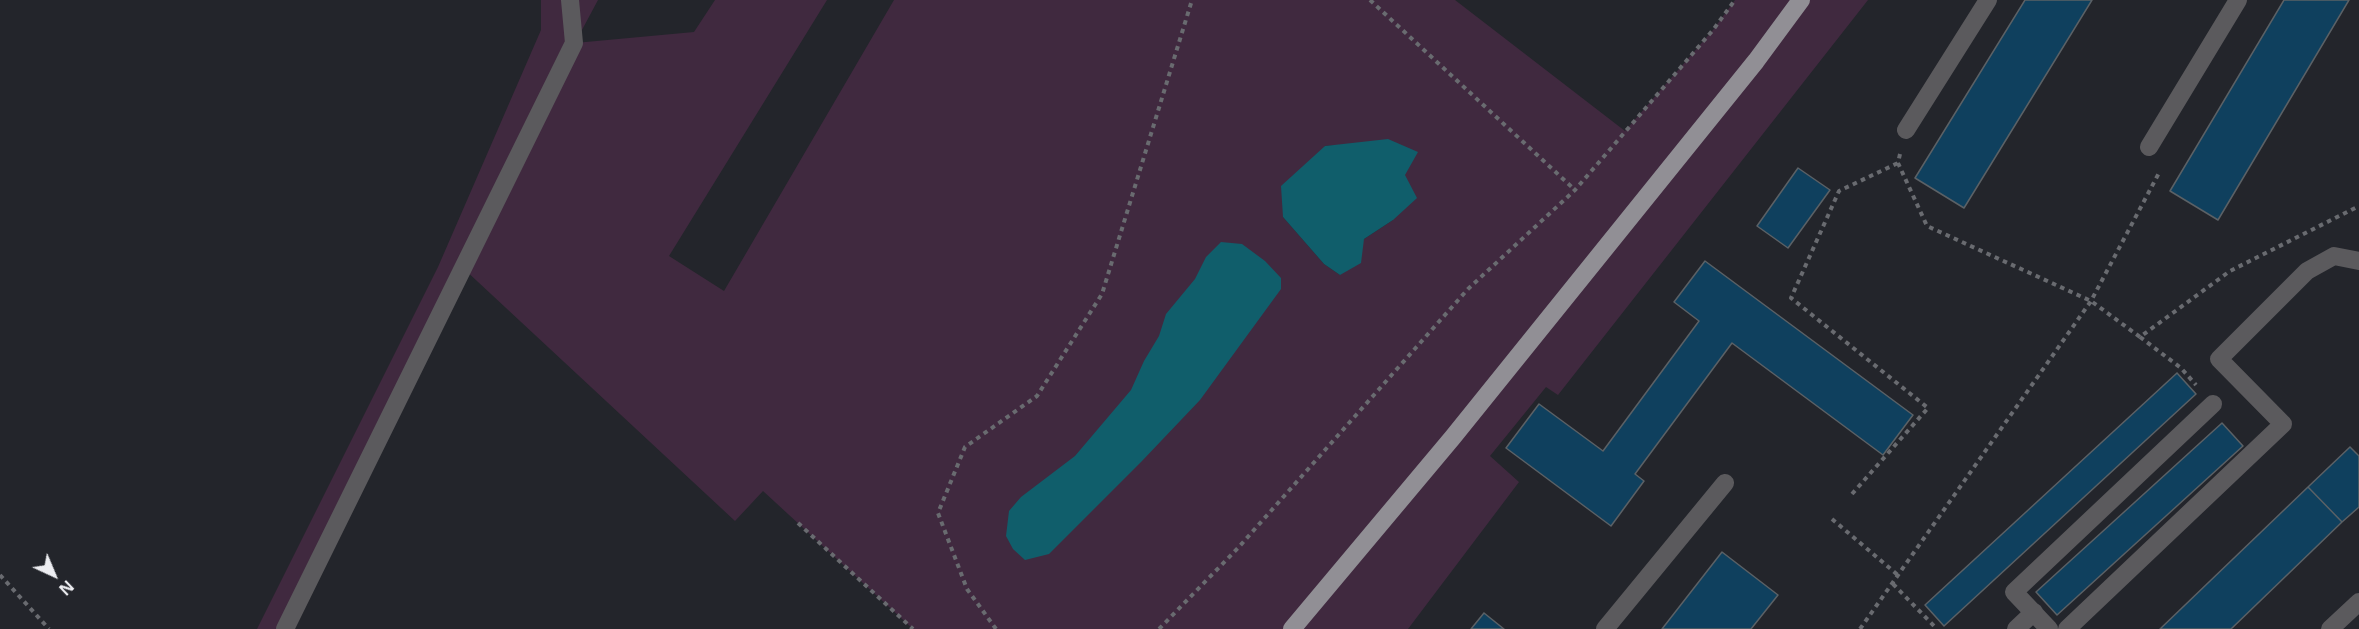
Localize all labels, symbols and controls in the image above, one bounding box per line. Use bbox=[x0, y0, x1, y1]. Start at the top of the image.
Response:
north arrow bbox=[24, 545, 84, 605]
text: N bbox=[54, 576, 79, 600]

